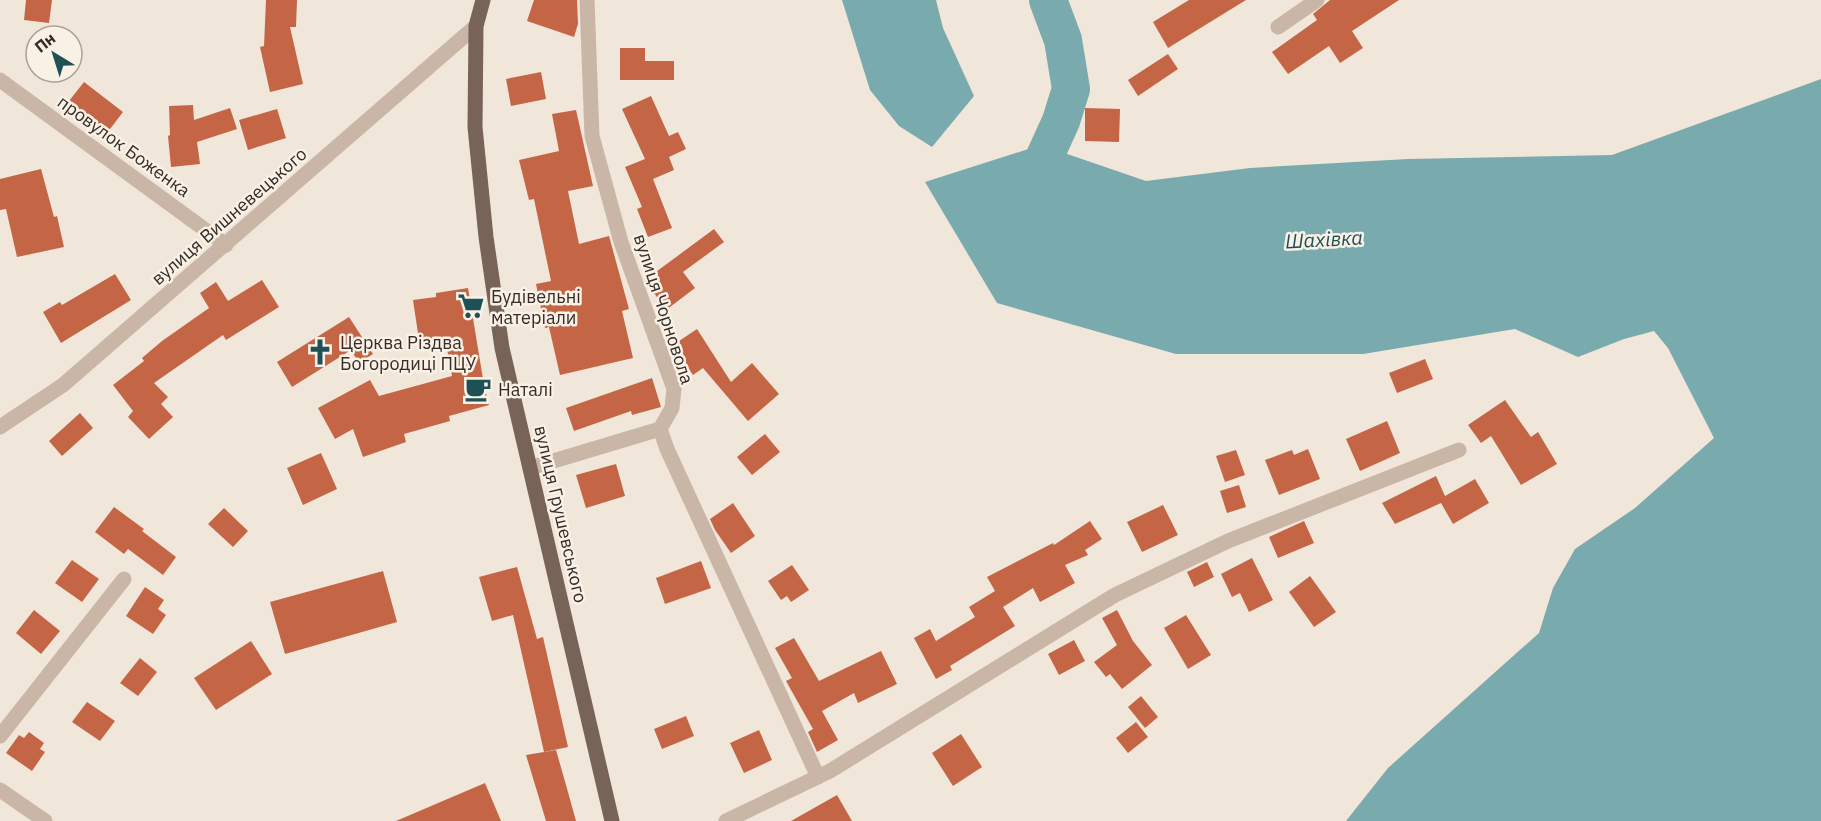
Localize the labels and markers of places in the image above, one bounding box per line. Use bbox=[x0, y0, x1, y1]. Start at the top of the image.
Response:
place label: Будівельні матеріали bbox=[491, 285, 581, 329]
supermarket icon: Будівельні матеріали bbox=[456, 291, 486, 321]
place label: Церква Різдва Богородиці ПЦУ bbox=[340, 331, 476, 375]
church icon: Церква Різдва Богородиці ПЦУ bbox=[305, 337, 335, 367]
cafe icon: Наталі bbox=[463, 374, 493, 404]
place label: Наталі bbox=[498, 378, 553, 401]

